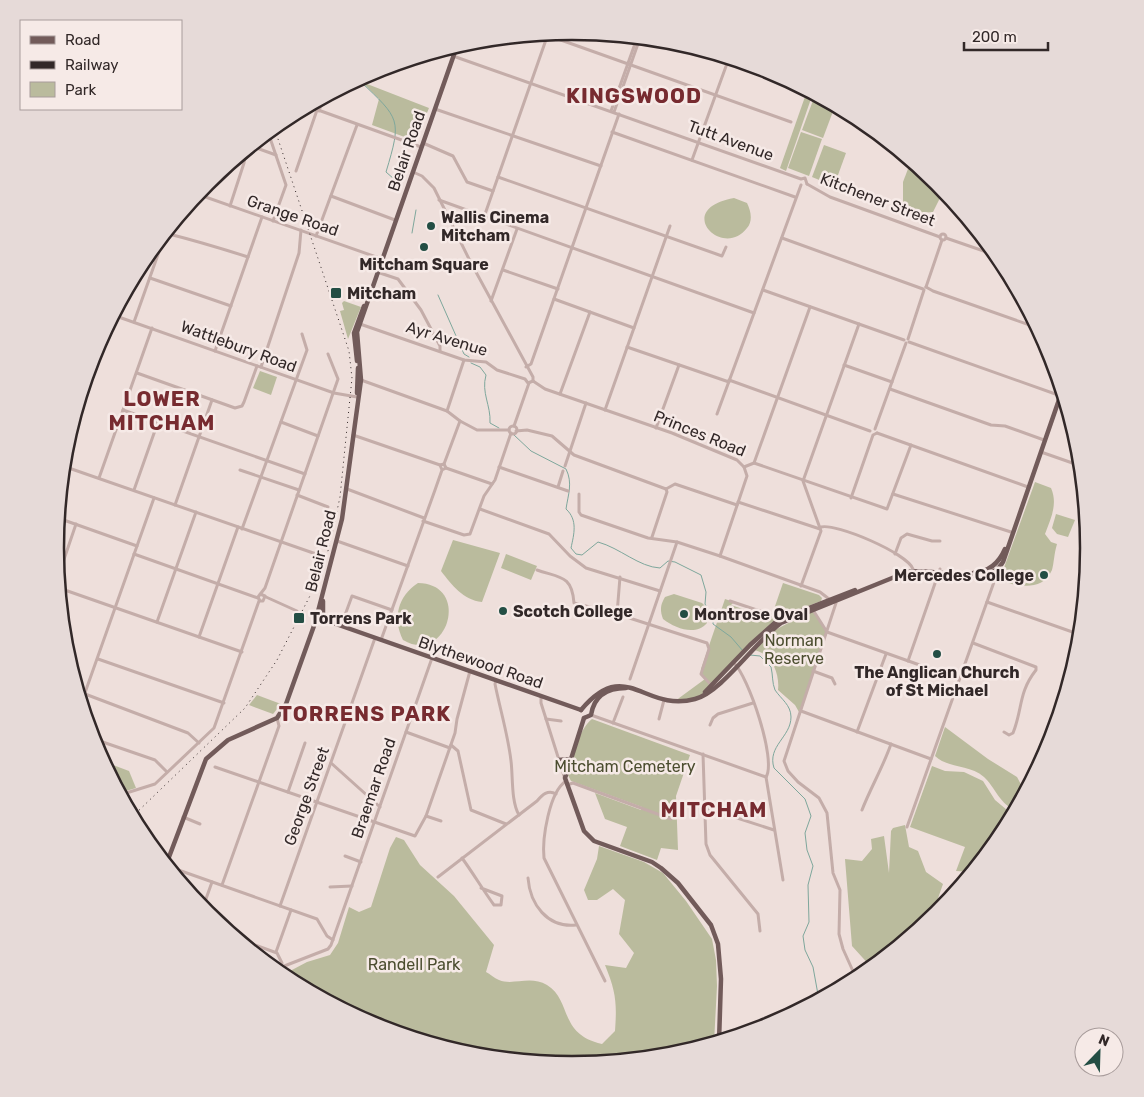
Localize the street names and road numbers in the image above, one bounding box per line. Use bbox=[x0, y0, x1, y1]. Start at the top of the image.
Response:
street label: Belair Road bbox=[384, 108, 429, 194]
street label: Tutt Avenue bbox=[685, 116, 776, 165]
street label: Kitchener Street bbox=[818, 169, 938, 230]
street label: Grange Road bbox=[244, 191, 341, 240]
street label: Wattlebury Road bbox=[178, 317, 299, 376]
street label: Ayr Avenue bbox=[404, 317, 490, 360]
street label: Princes Road bbox=[651, 406, 749, 461]
street label: Belair Road bbox=[301, 508, 340, 594]
street label: Blythewood Road bbox=[416, 632, 546, 693]
street label: Braemar Road bbox=[347, 735, 400, 841]
street label: George Street bbox=[280, 744, 333, 848]

